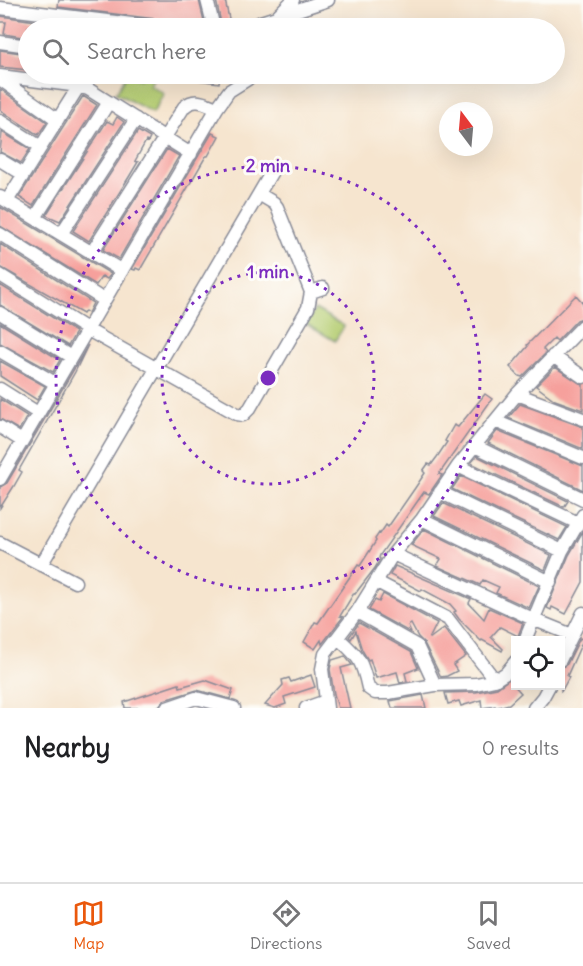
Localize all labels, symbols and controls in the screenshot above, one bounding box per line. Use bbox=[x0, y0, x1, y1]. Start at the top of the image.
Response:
search box bbox=[18, 18, 565, 84]
icon: search bbox=[39, 35, 72, 68]
text: Search here bbox=[87, 37, 206, 65]
north arrow bbox=[439, 102, 493, 156]
text: 2 min bbox=[246, 154, 291, 177]
text: 1 min bbox=[247, 260, 289, 283]
centre of rings bbox=[258, 368, 278, 388]
map controls bbox=[511, 636, 565, 690]
button: locate bbox=[511, 636, 565, 690]
text: Nearby bbox=[24, 731, 110, 764]
text: 0 results bbox=[482, 735, 559, 760]
tab: Map bbox=[72, 897, 105, 953]
tab: Directions bbox=[250, 897, 322, 953]
tab: Saved bbox=[467, 897, 511, 953]

